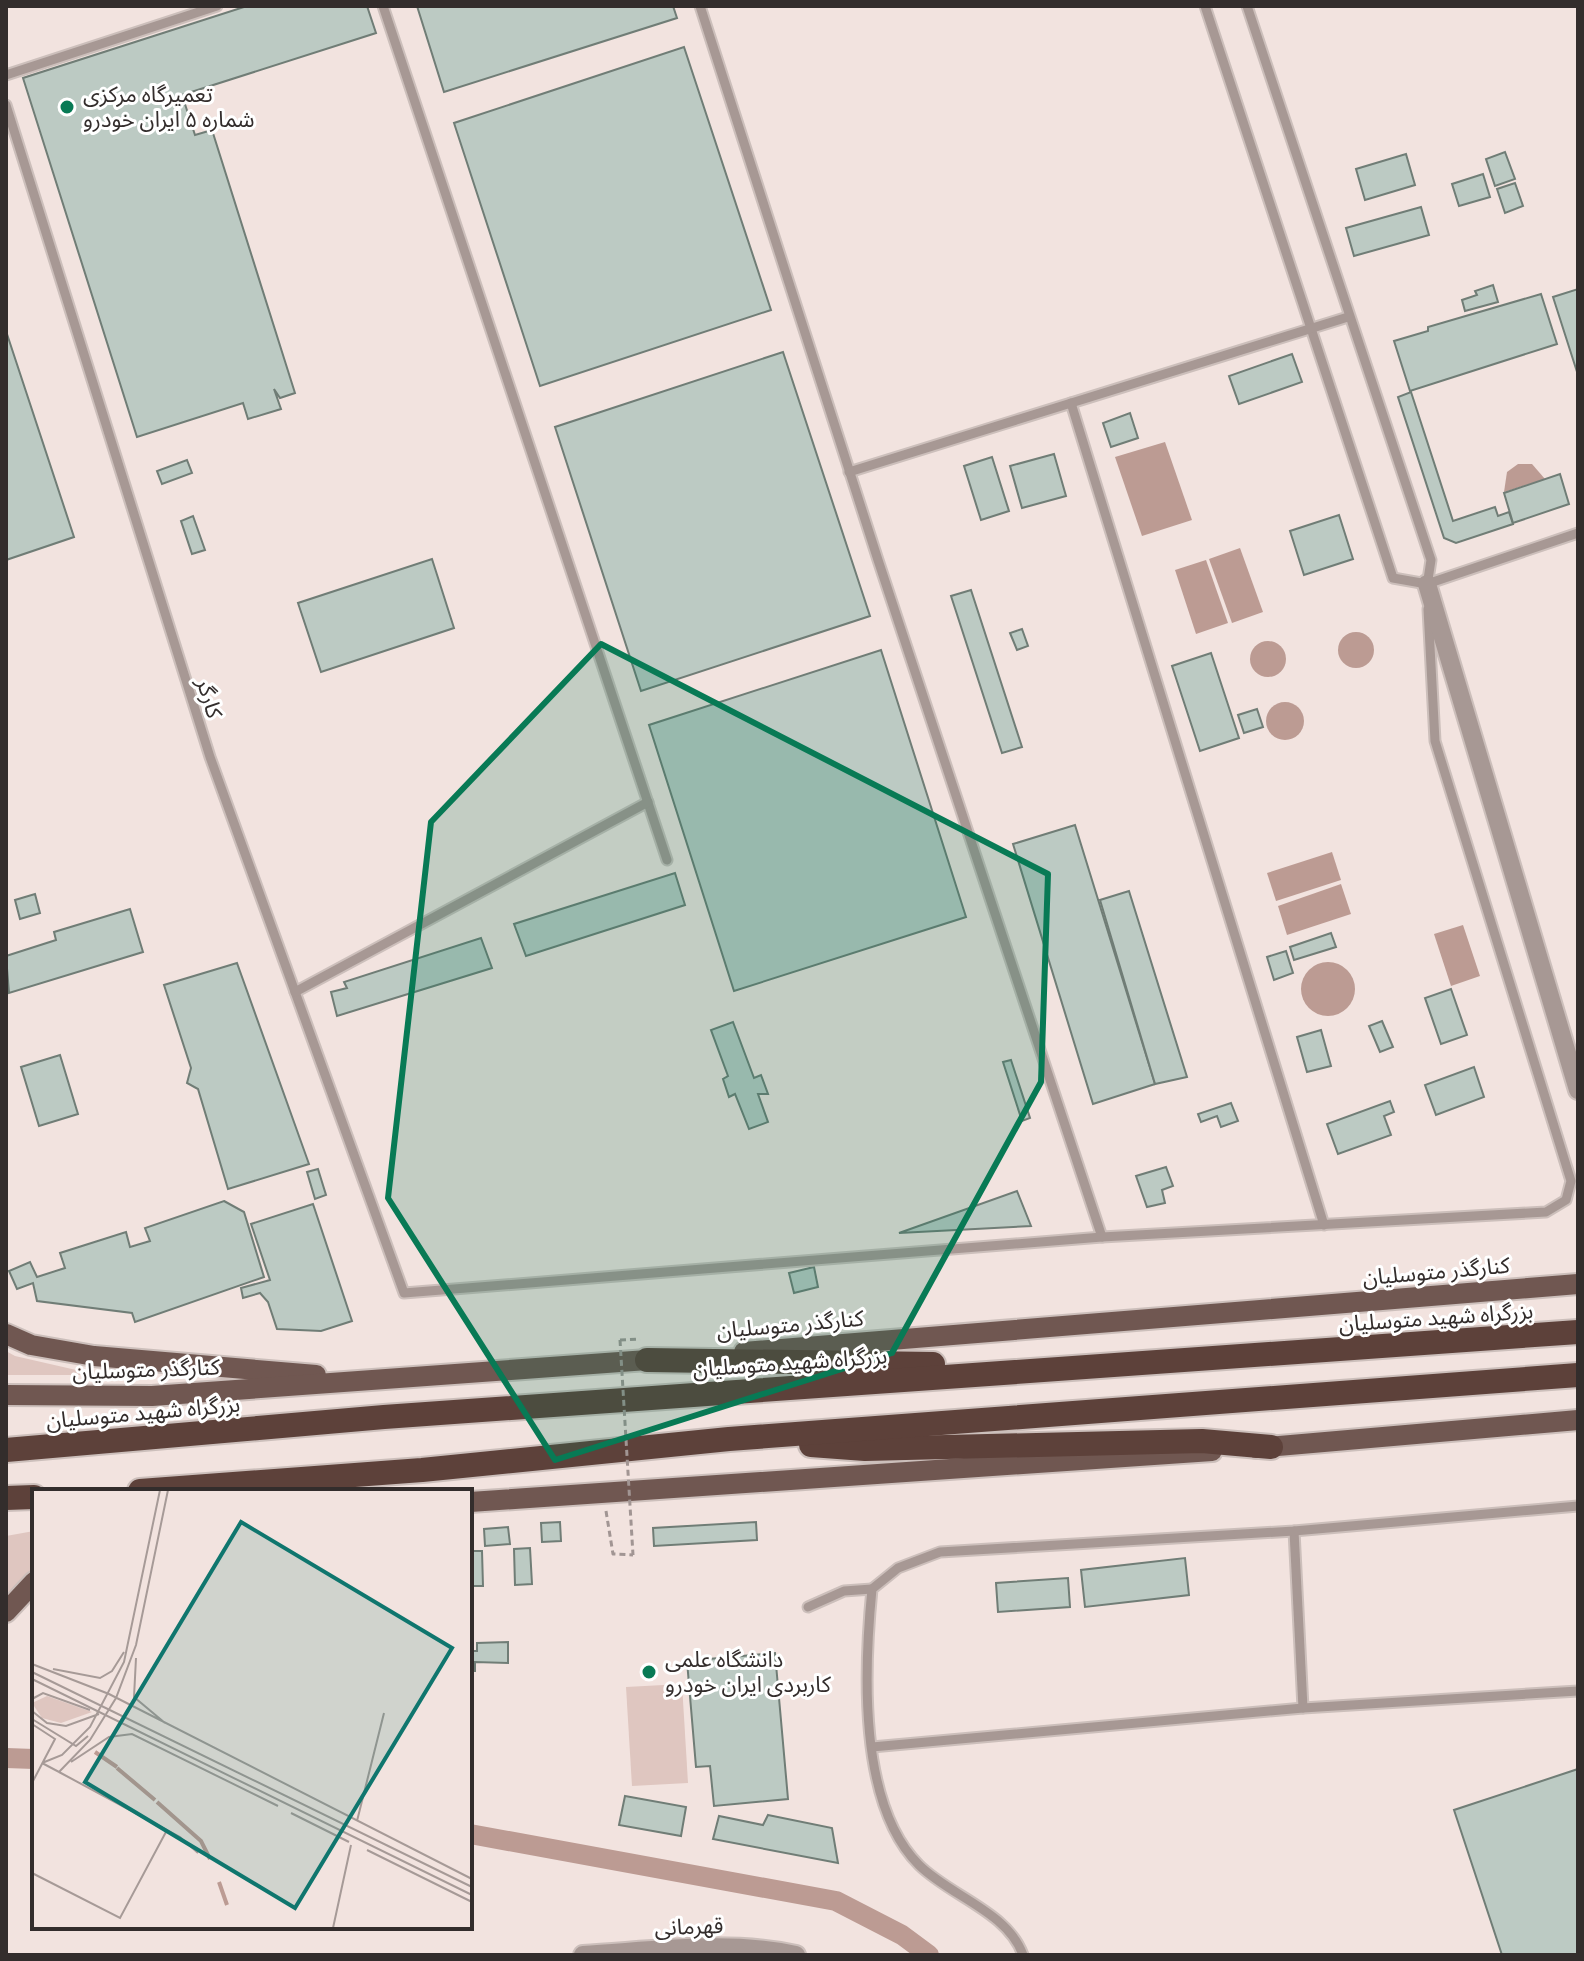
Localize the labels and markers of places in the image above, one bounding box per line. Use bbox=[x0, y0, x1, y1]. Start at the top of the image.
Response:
place label: تعمیرگاه مرکزی شماره ۵ ایران خودرو bbox=[83, 77, 255, 136]
marker: تعمیرگاه مرکزی شماره ۵ ایران خودرو bbox=[58, 98, 76, 116]
place label: دانشگاه علمی کاربردی ایران خودرو bbox=[665, 1642, 832, 1701]
marker: دانشگاه علمی کاربردی ایران خودرو bbox=[640, 1663, 658, 1681]

